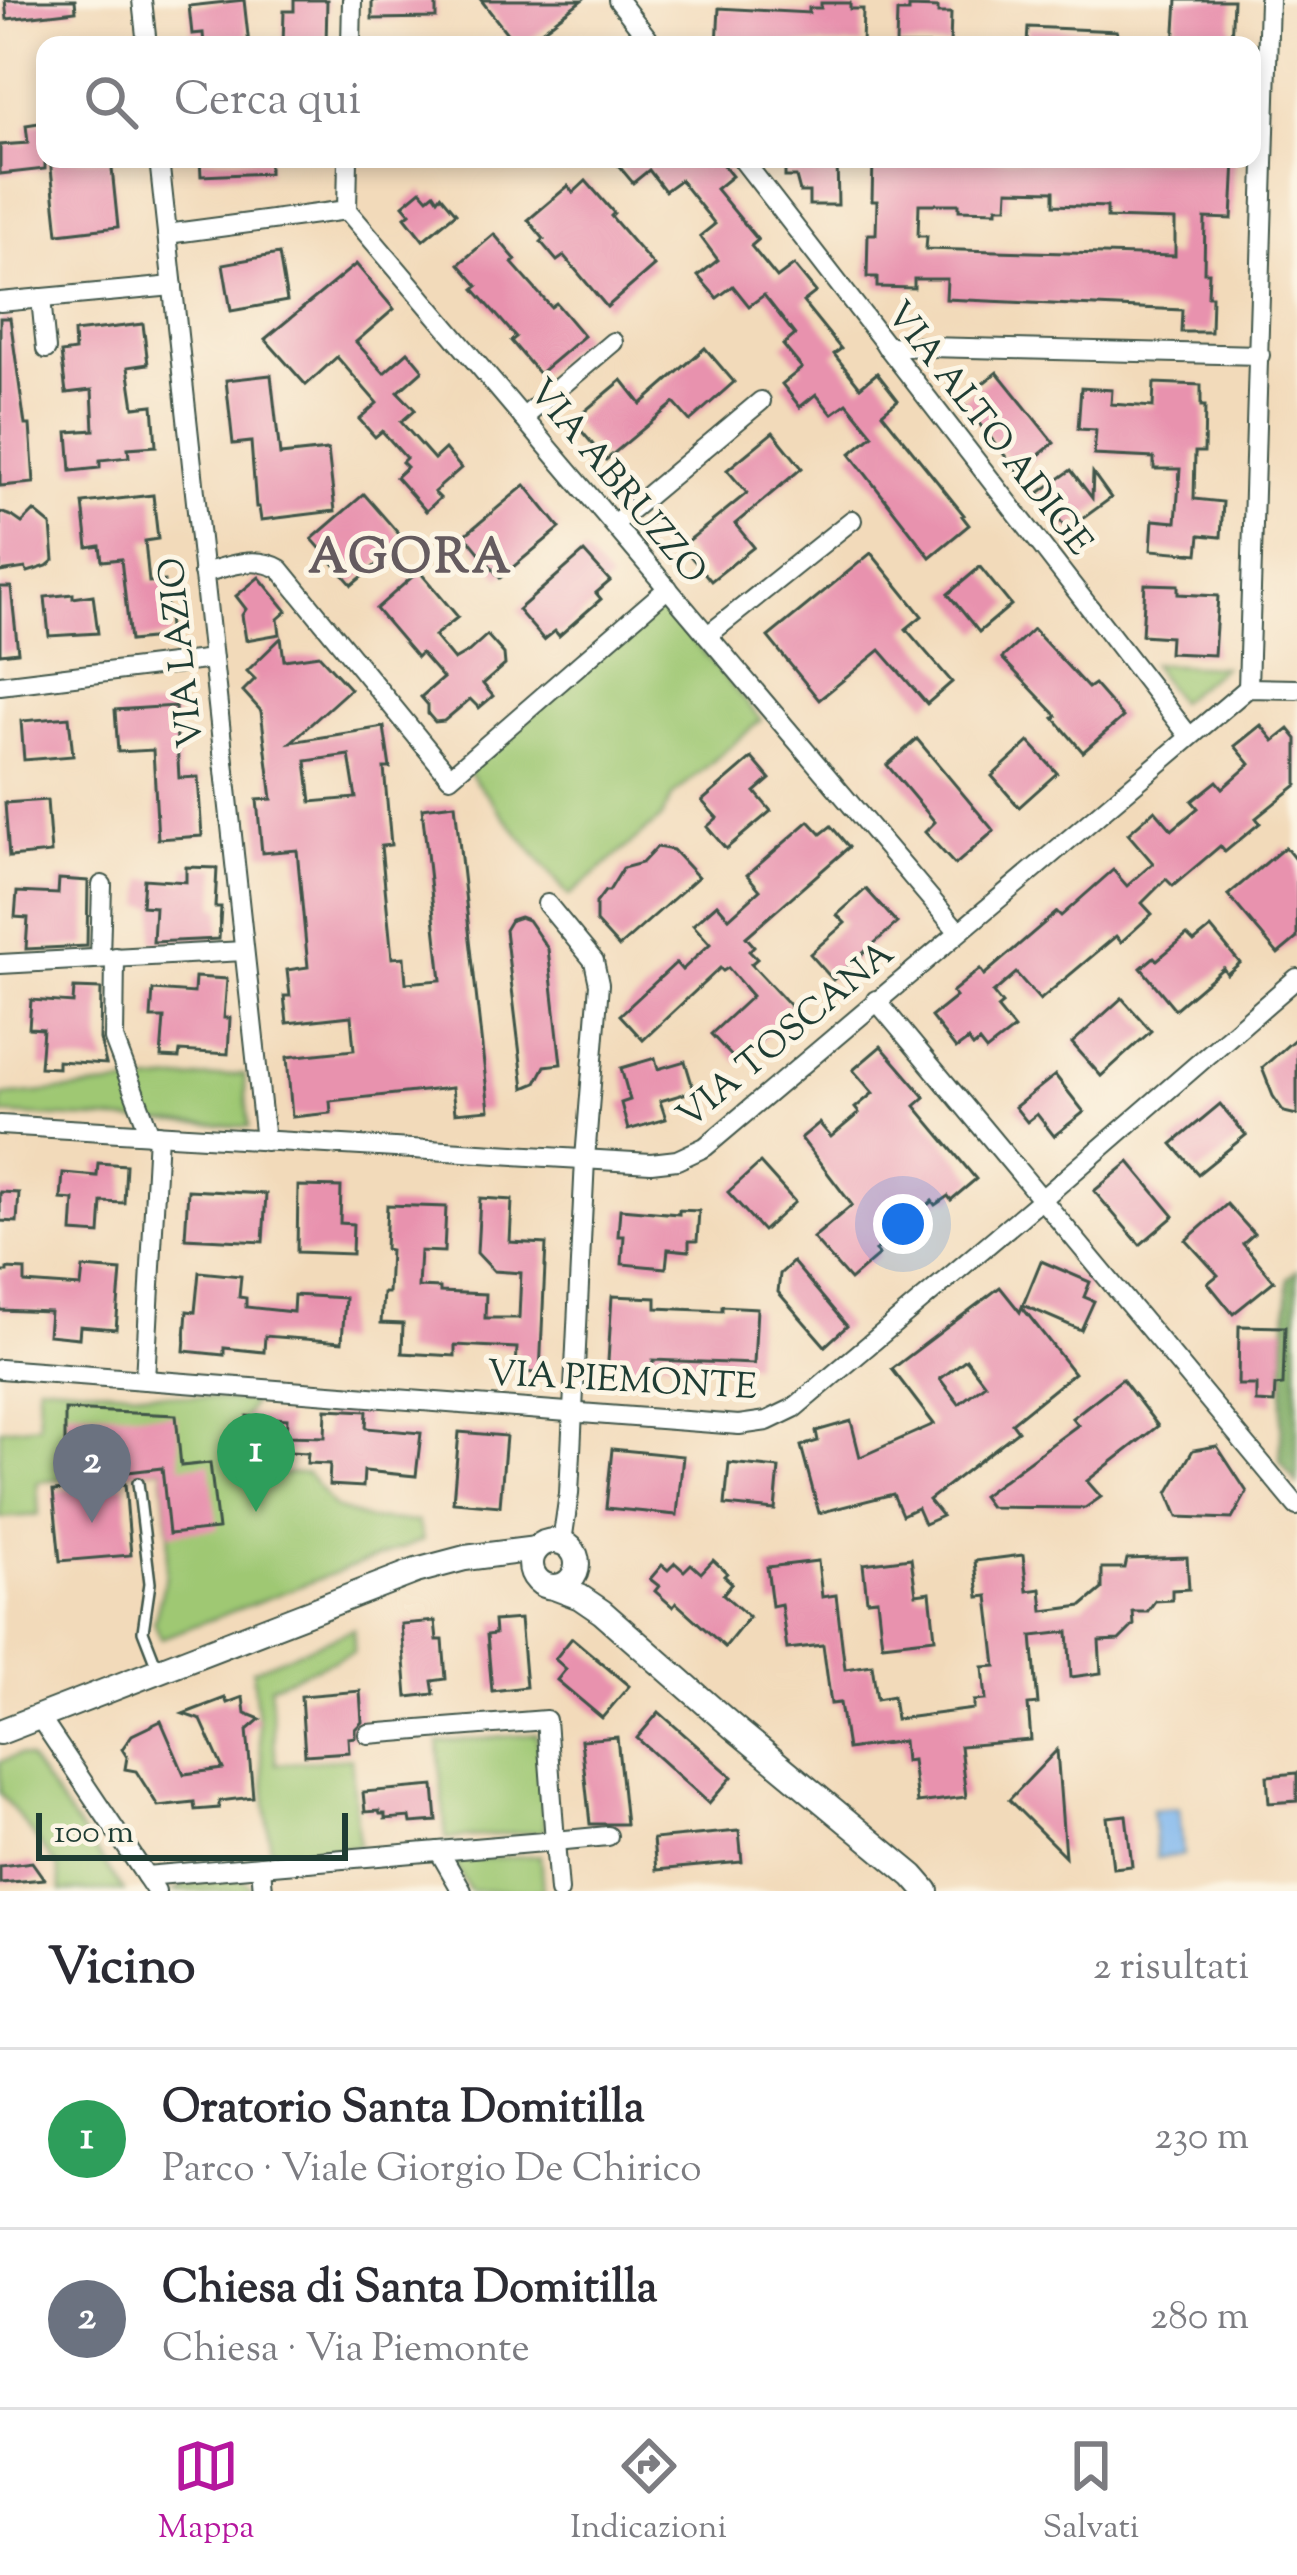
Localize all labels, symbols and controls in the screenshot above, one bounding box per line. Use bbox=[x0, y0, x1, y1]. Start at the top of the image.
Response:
search box bbox=[36, 36, 1261, 168]
icon: search bbox=[78, 69, 144, 135]
text: Cerca qui bbox=[174, 70, 361, 135]
street label: VIA ALTO ADIGE bbox=[872, 291, 1104, 568]
street label: VIA ABRUZZO bbox=[514, 369, 717, 597]
district label: AGORA bbox=[308, 526, 514, 595]
street label: VIA LAZIO bbox=[147, 555, 219, 751]
street label: VIA TOSCANA bbox=[667, 930, 906, 1143]
your location bbox=[873, 1194, 933, 1254]
street label: VIA PIEMONTE bbox=[486, 1349, 758, 1415]
pin: 1 bbox=[217, 1413, 295, 1512]
pin: 2 bbox=[53, 1424, 131, 1523]
scale bar bbox=[36, 1807, 348, 1860]
text: 100 m bbox=[54, 1810, 134, 1858]
text: Vicino bbox=[48, 1933, 195, 2006]
text: 2 risultati bbox=[1093, 1941, 1249, 1997]
text: Oratorio Santa Domitilla bbox=[162, 2078, 645, 2143]
text: 1 bbox=[80, 2111, 94, 2167]
text: 230 m bbox=[1154, 2111, 1249, 2167]
text: Parco · Viale Giorgio De Chirico bbox=[162, 2143, 702, 2199]
text: Chiesa di Santa Domitilla bbox=[162, 2258, 658, 2323]
text: 2 bbox=[78, 2291, 96, 2347]
text: 280 m bbox=[1150, 2291, 1249, 2347]
text: Chiesa · Via Piemonte bbox=[162, 2323, 530, 2379]
tab: Mappa bbox=[158, 2433, 255, 2553]
tab: Indicazioni bbox=[570, 2433, 727, 2553]
tab: Salvati bbox=[1043, 2433, 1139, 2553]

